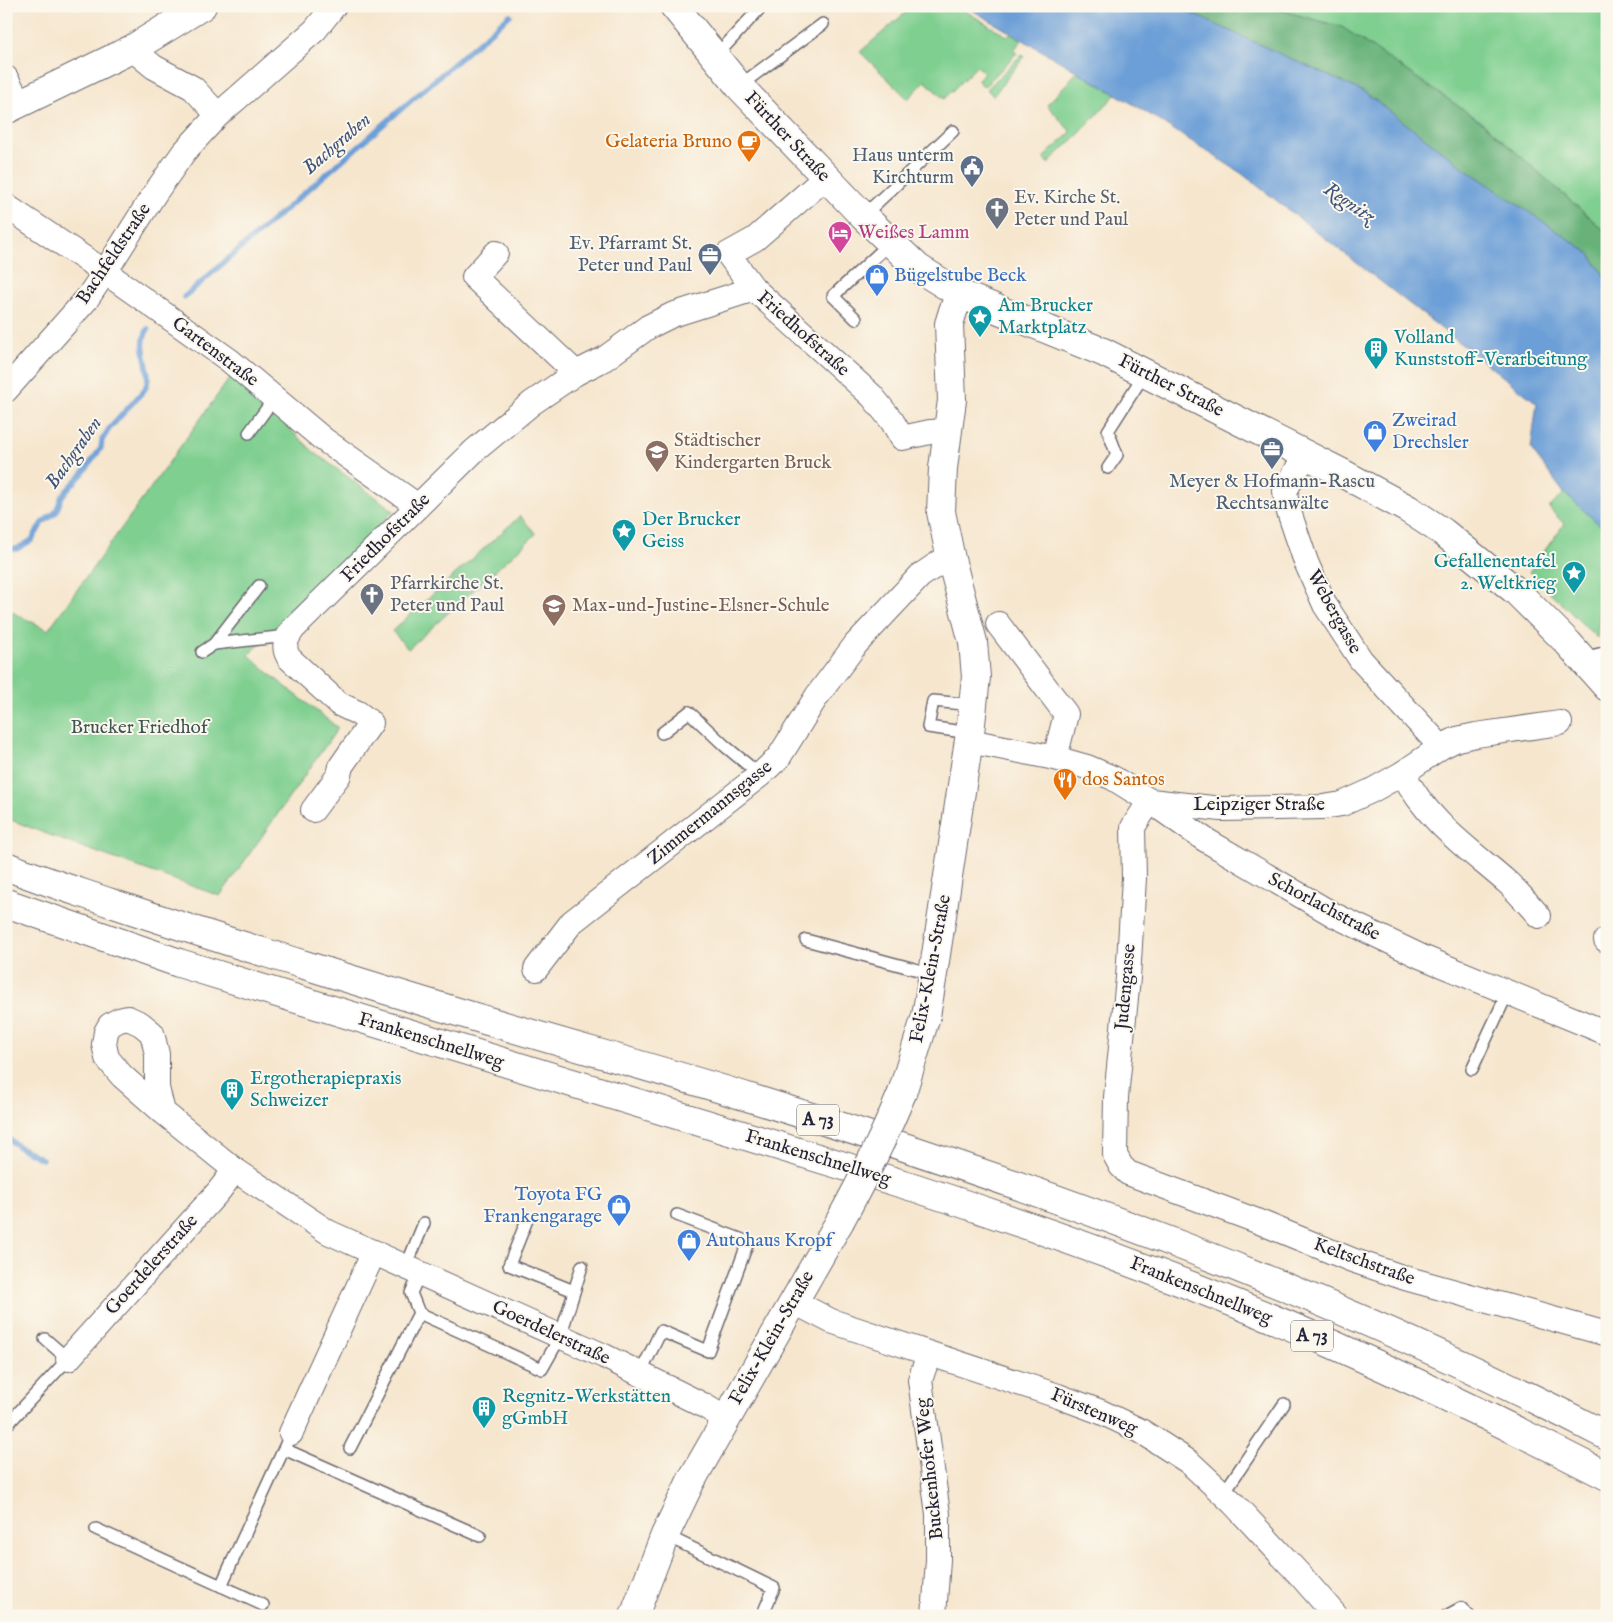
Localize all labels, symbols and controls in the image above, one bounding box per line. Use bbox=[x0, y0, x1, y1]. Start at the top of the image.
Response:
street label: Fürther Straße bbox=[739, 87, 835, 188]
water label: Bachgraben bbox=[298, 107, 377, 181]
cafe icon: Gelateria Bruno bbox=[736, 129, 762, 163]
place label: Gelateria Bruno bbox=[605, 130, 732, 154]
place label: Haus unterm Kirchturm bbox=[852, 144, 954, 190]
public building icon: Haus unterm Kirchturm bbox=[959, 154, 985, 188]
water label: Regnitz bbox=[1318, 177, 1381, 231]
place label: Ev. Kirche St. Peter und Paul bbox=[1014, 186, 1129, 232]
church icon: Ev. Kirche St. Peter und Paul bbox=[984, 196, 1010, 230]
street label: Bachfeldstraße bbox=[71, 199, 157, 309]
hotel icon: Weißes Lamm bbox=[827, 220, 853, 254]
place label: Weißes Lamm bbox=[858, 221, 970, 245]
place label: Ev. Pfarramt St. Peter und Paul bbox=[569, 232, 693, 278]
office icon: Ev. Pfarramt St. Peter und Paul bbox=[697, 242, 723, 276]
shop icon: Bügelstube Beck bbox=[864, 263, 890, 297]
place label: Bügelstube Beck bbox=[894, 264, 1027, 288]
street label: Friedhofstraße bbox=[752, 286, 855, 382]
place label: Am Brucker Marktplatz bbox=[997, 294, 1093, 340]
place icon: Am Brucker Marktplatz bbox=[967, 304, 993, 338]
street label: Gartenstraße bbox=[167, 312, 263, 393]
place label: Volland Kunststoff-Verarbeitung bbox=[1393, 326, 1588, 372]
building icon: Volland Kunststoff-Verarbeitung bbox=[1363, 336, 1389, 370]
street label: Fürther Straße bbox=[1114, 349, 1228, 423]
place label: Zweirad Drechsler bbox=[1392, 409, 1469, 455]
water label: Bachgraben bbox=[40, 412, 109, 495]
shop icon: Zweirad Drechsler bbox=[1362, 419, 1388, 453]
place label: Städtischer Kindergarten Bruck bbox=[674, 429, 832, 475]
office icon: Meyer & Hofmann-Rascu Rechtsanwälte bbox=[1259, 436, 1285, 470]
school or university icon: Städtischer Kindergarten Bruck bbox=[644, 439, 670, 473]
place label: Meyer & Hofmann-Rascu Rechtsanwälte bbox=[1169, 470, 1375, 516]
street label: Friedhofstraße bbox=[336, 488, 436, 588]
place label: Der Brucker Geiss bbox=[642, 508, 740, 554]
place icon: Der Brucker Geiss bbox=[611, 518, 637, 552]
place label: Gefallenentafel 2. Weltkrieg bbox=[1434, 550, 1557, 596]
place icon: Gefallenentafel 2. Weltkrieg bbox=[1561, 560, 1587, 594]
street label: Webergasse bbox=[1301, 566, 1367, 658]
place label: Pfarrkirche St. Peter und Paul bbox=[390, 572, 505, 618]
church icon: Pfarrkirche St. Peter und Paul bbox=[359, 582, 385, 616]
school or university icon: Max-und-Justine-Elsner-Schule bbox=[541, 593, 567, 627]
place label: Max-und-Justine-Elsner-Schule bbox=[572, 594, 830, 618]
park label: Brucker Friedhof bbox=[70, 716, 211, 740]
street label: Zimmermannsgasse bbox=[643, 755, 778, 871]
restaurant icon: dos Santos bbox=[1052, 767, 1078, 801]
place label: dos Santos bbox=[1082, 768, 1165, 792]
street label: Leipziger Straße bbox=[1193, 793, 1325, 817]
street label: Schorlachstraße bbox=[1264, 867, 1384, 947]
street label: Felix-Klein-Straße bbox=[905, 893, 957, 1045]
street label: Judengasse bbox=[1110, 943, 1142, 1033]
street label: Frankenschnellweg bbox=[355, 1007, 507, 1075]
place label: Ergotherapiepraxis Schweizer bbox=[250, 1067, 402, 1113]
building icon: Ergotherapiepraxis Schweizer bbox=[219, 1077, 245, 1111]
road number: A 73 bbox=[797, 1104, 839, 1136]
street label: Frankenschnellweg bbox=[742, 1124, 894, 1192]
place label: Toyota FG Frankengarage bbox=[483, 1183, 602, 1229]
shop icon: Toyota FG Frankengarage bbox=[606, 1193, 632, 1227]
street label: Goerdelerstraße bbox=[100, 1209, 204, 1320]
shop icon: Autohaus Kropf bbox=[676, 1228, 702, 1262]
place label: Autohaus Kropf bbox=[705, 1229, 835, 1253]
street label: Keltschstraße bbox=[1310, 1233, 1418, 1292]
street label: Frankenschnellweg bbox=[1126, 1252, 1276, 1331]
street label: Felix-Klein-Straße bbox=[724, 1267, 820, 1409]
street label: Goerdelerstraße bbox=[488, 1295, 614, 1371]
road number: A 73 bbox=[1291, 1320, 1333, 1352]
street label: Fürstenweg bbox=[1047, 1383, 1142, 1441]
place label: Regnitz-Werkstätten gGmbH bbox=[502, 1385, 671, 1431]
building icon: Regnitz-Werkstätten gGmbH bbox=[471, 1395, 497, 1429]
street label: Buckenhofer Weg bbox=[911, 1396, 949, 1541]

